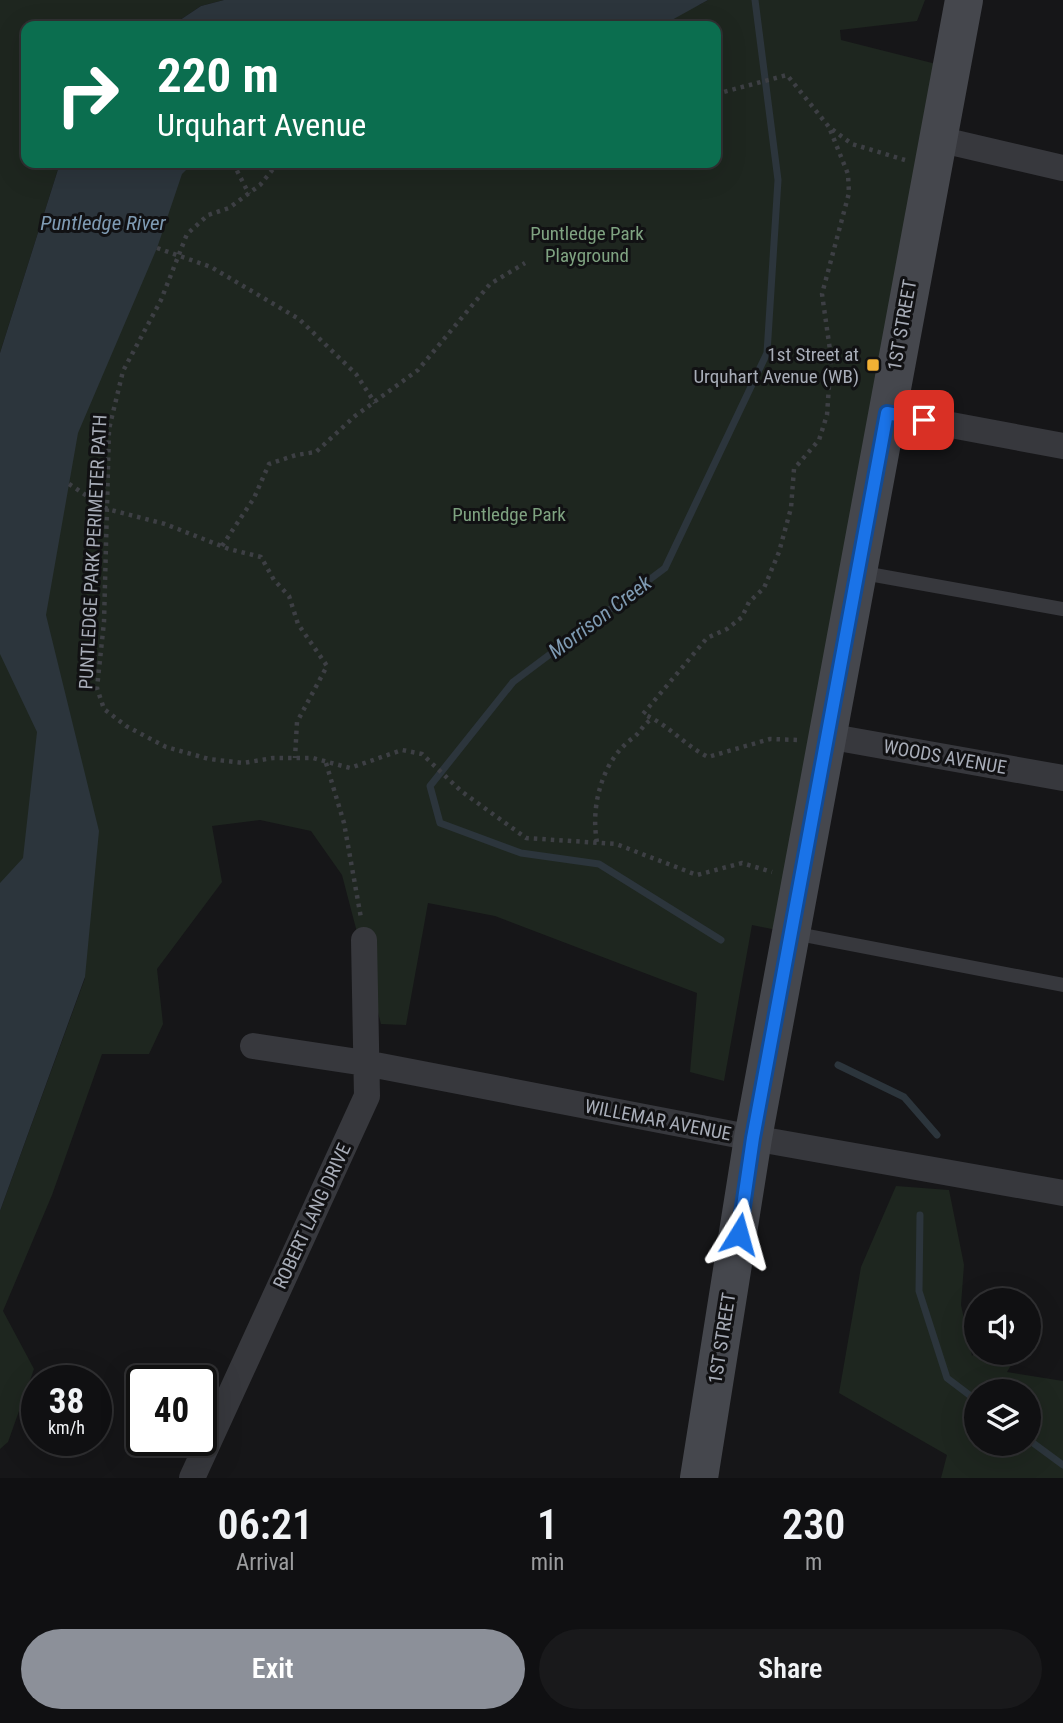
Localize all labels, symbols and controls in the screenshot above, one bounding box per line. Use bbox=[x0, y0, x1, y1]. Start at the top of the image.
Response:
text: 220 m bbox=[157, 47, 279, 104]
icon: right bbox=[42, 49, 133, 140]
text: Urquhart Avenue bbox=[157, 106, 366, 144]
water label: Puntledge River bbox=[40, 211, 167, 235]
park label: Puntledge Park Playground bbox=[530, 222, 644, 267]
street label: 1ST STREET bbox=[883, 278, 921, 372]
place label: 1st Street at Urquhart Avenue (WB) bbox=[693, 343, 859, 388]
marker: 1st Street at Urquhart Avenue (WB) bbox=[865, 357, 881, 373]
pin bbox=[894, 390, 954, 450]
icon: arrive bbox=[905, 401, 943, 439]
street label: PUNTLEDGE PARK PERIMETER PATH bbox=[74, 414, 112, 690]
park label: Puntledge Park bbox=[452, 503, 566, 526]
water label: Morrison Creek bbox=[544, 570, 657, 664]
street label: WOODS AVENUE bbox=[882, 735, 1008, 779]
street label: WILLEMAR AVENUE bbox=[583, 1095, 733, 1145]
street label: ROBERT LANG DRIVE bbox=[268, 1140, 356, 1292]
position arrow bbox=[702, 1197, 776, 1271]
map controls bbox=[964, 1288, 1041, 1456]
button: sound bbox=[964, 1288, 1041, 1365]
street label: 1ST STREET bbox=[703, 1291, 741, 1385]
speed limit sign: 40 bbox=[126, 1365, 217, 1456]
button: layers bbox=[964, 1379, 1041, 1456]
text: 38 bbox=[49, 1381, 84, 1422]
text: km/h bbox=[48, 1417, 85, 1438]
text: 06:21 bbox=[218, 1500, 313, 1549]
text: 1 bbox=[537, 1500, 558, 1549]
text: 230 bbox=[782, 1500, 845, 1549]
text: Arrival bbox=[236, 1549, 295, 1576]
text: min bbox=[531, 1549, 564, 1576]
text: m bbox=[805, 1549, 822, 1576]
button: Exit bbox=[21, 1629, 525, 1709]
button: Share bbox=[539, 1629, 1042, 1709]

